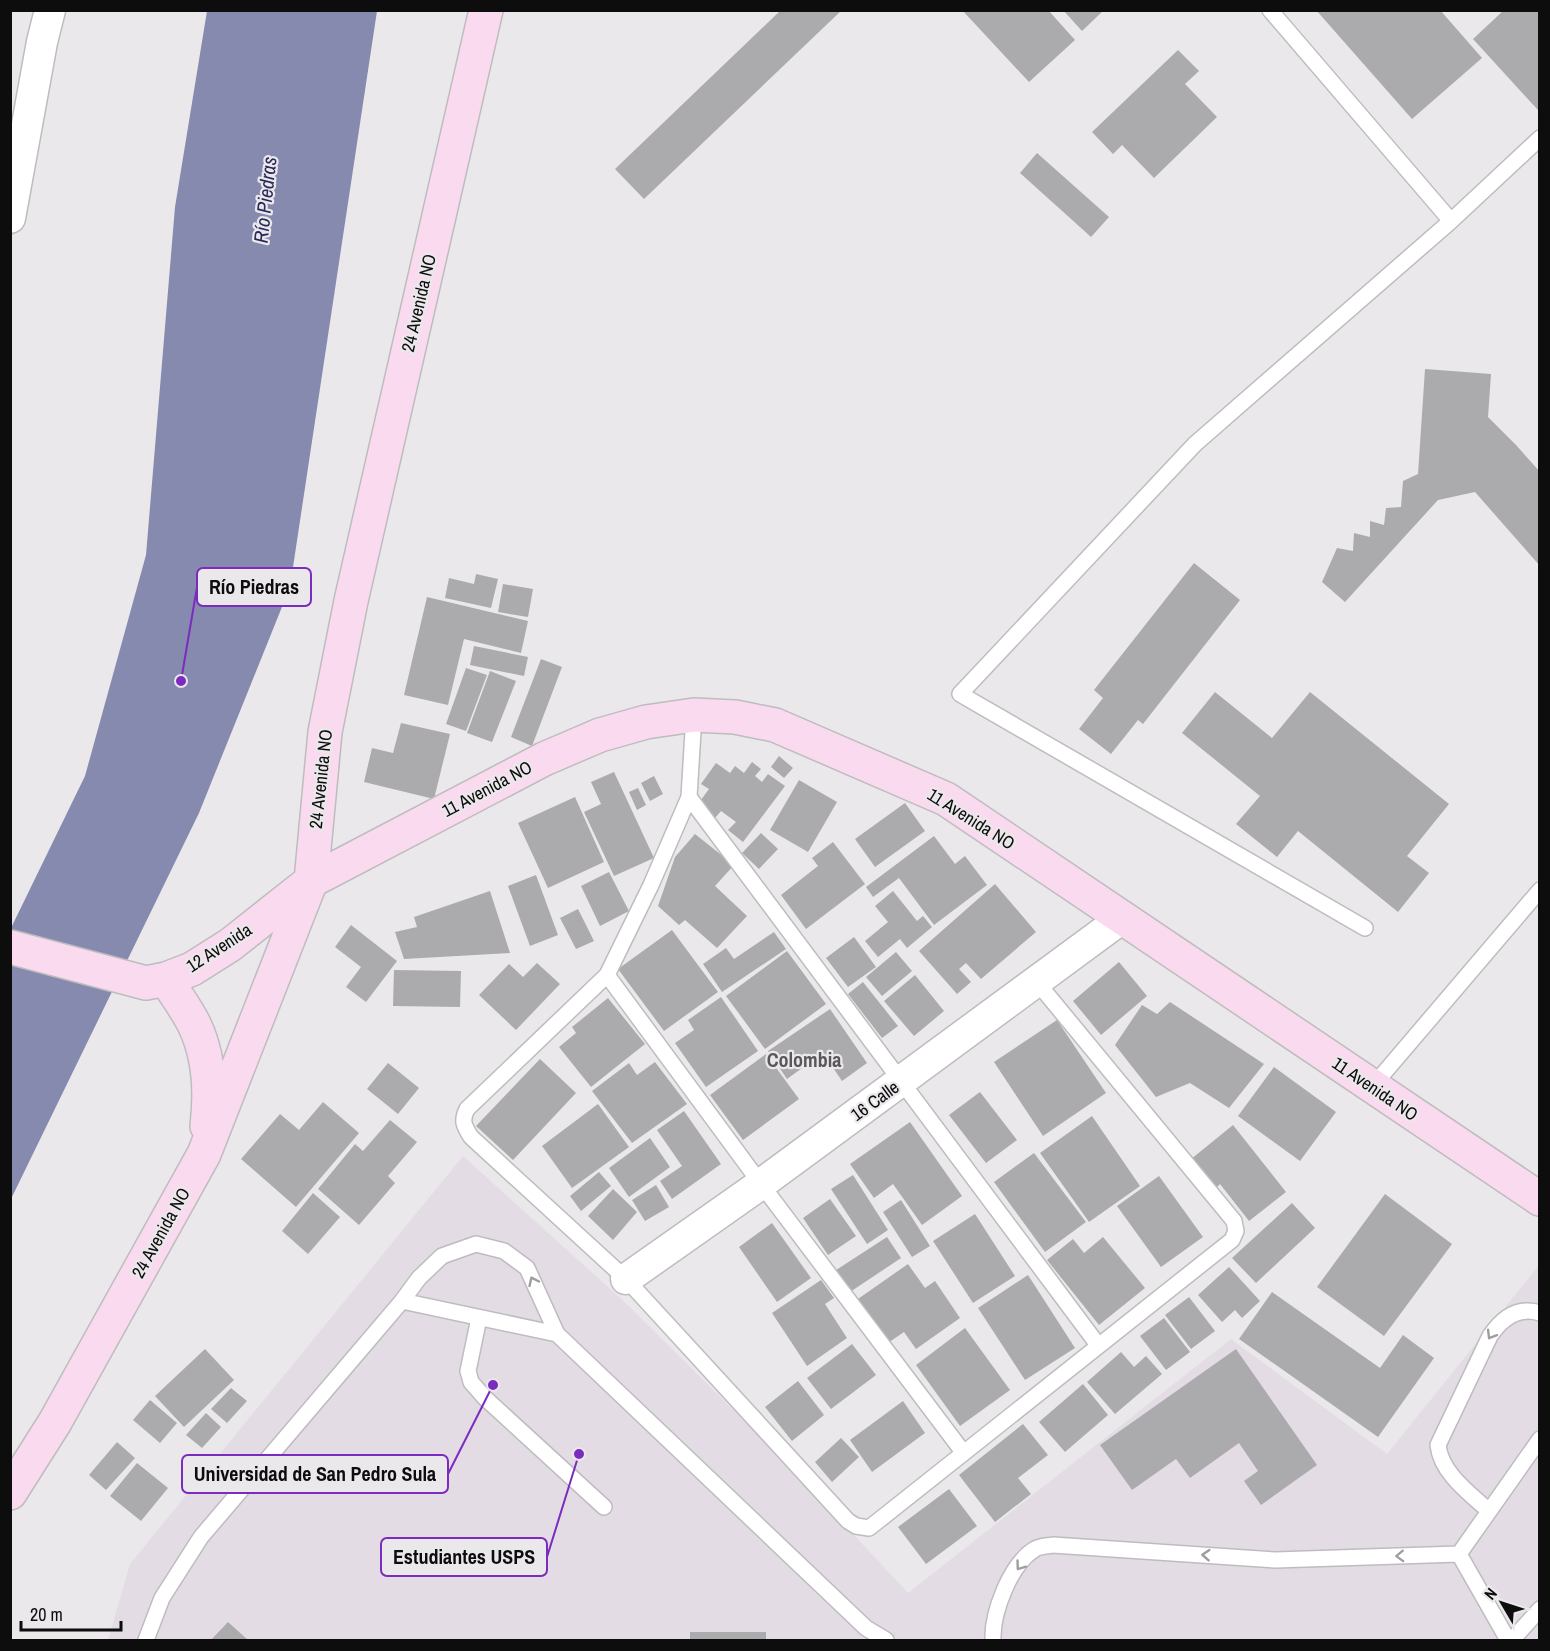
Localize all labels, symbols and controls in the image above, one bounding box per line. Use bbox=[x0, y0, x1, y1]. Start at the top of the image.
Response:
water label: Río Piedras bbox=[247, 155, 282, 244]
street label: 24 Avenida NO bbox=[395, 251, 442, 354]
callout: Río Piedras bbox=[197, 568, 311, 606]
text: Río Piedras bbox=[209, 573, 299, 600]
street label: 24 Avenida NO bbox=[303, 728, 338, 830]
street label: 11 Avenida NO bbox=[437, 754, 536, 823]
street label: 11 Avenida NO bbox=[923, 782, 1020, 855]
street label: 12 Avenida bbox=[181, 917, 256, 978]
district label: Colombia bbox=[767, 1046, 841, 1073]
street label: 11 Avenida NO bbox=[1327, 1051, 1423, 1127]
street label: 16 Calle bbox=[845, 1075, 904, 1127]
street label: 24 Avenida NO bbox=[125, 1183, 196, 1282]
one-way arrow bbox=[528, 1276, 540, 1287]
one-way arrow bbox=[1487, 1329, 1499, 1339]
callout: Universidad de San Pedro Sula bbox=[182, 1455, 448, 1493]
text: Universidad de San Pedro Sula bbox=[194, 1460, 436, 1487]
callout: Estudiantes USPS bbox=[381, 1538, 547, 1576]
text: Estudiantes USPS bbox=[393, 1543, 535, 1570]
one-way arrow bbox=[1201, 1549, 1210, 1562]
one-way arrow bbox=[1396, 1549, 1405, 1562]
one-way arrow bbox=[1016, 1560, 1027, 1571]
north arrow bbox=[1472, 1573, 1532, 1633]
text: N bbox=[1479, 1583, 1502, 1604]
scale bar bbox=[21, 1594, 122, 1632]
text: 20 m bbox=[30, 1602, 63, 1627]

